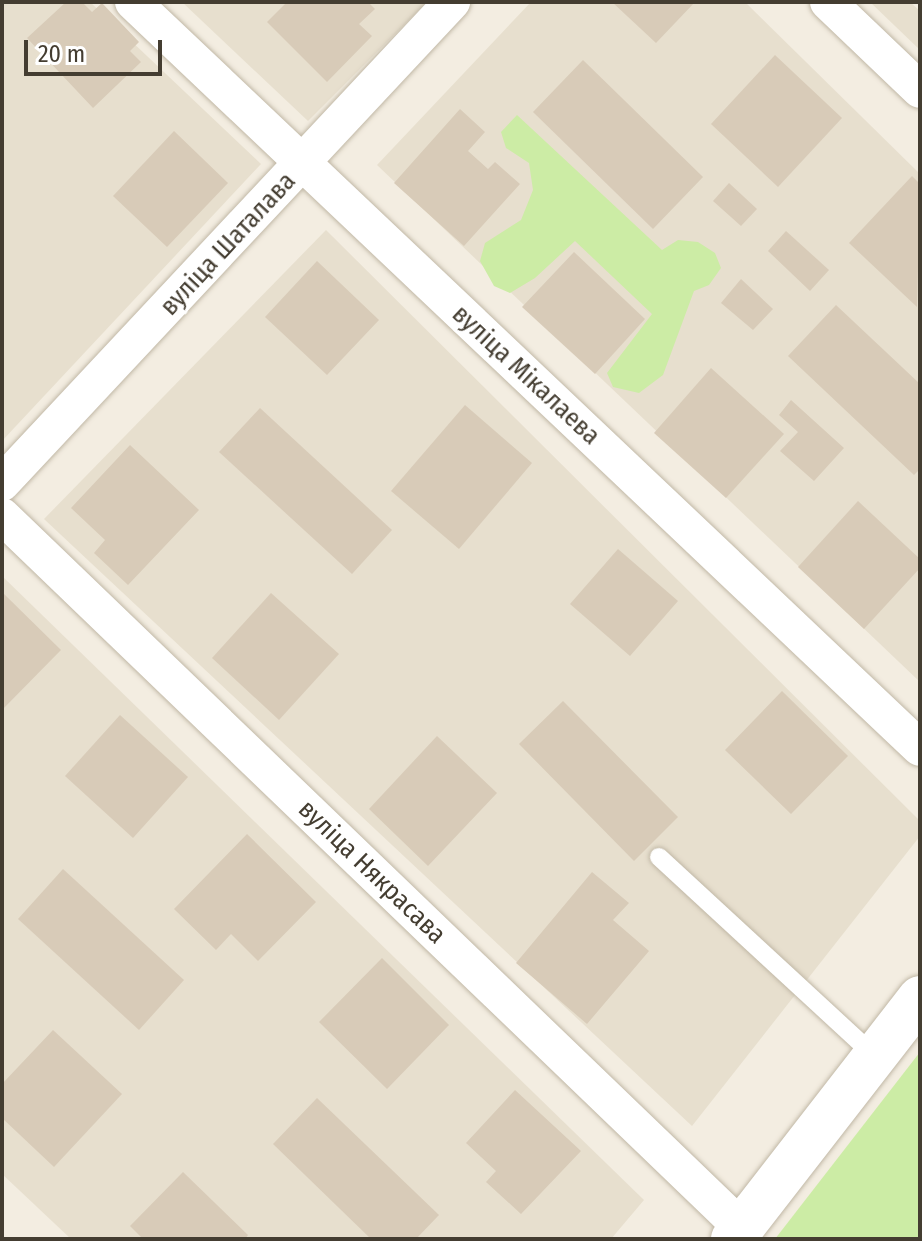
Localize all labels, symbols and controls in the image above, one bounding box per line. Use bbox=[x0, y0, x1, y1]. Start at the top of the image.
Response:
scale bar bbox=[28, 24, 166, 74]
text: 20 m bbox=[38, 40, 85, 68]
street label: вуліца Шаталава bbox=[154, 166, 302, 322]
street label: вуліца Мікалаева bbox=[446, 299, 606, 451]
street label: вуліца Някрасава bbox=[292, 794, 452, 950]

